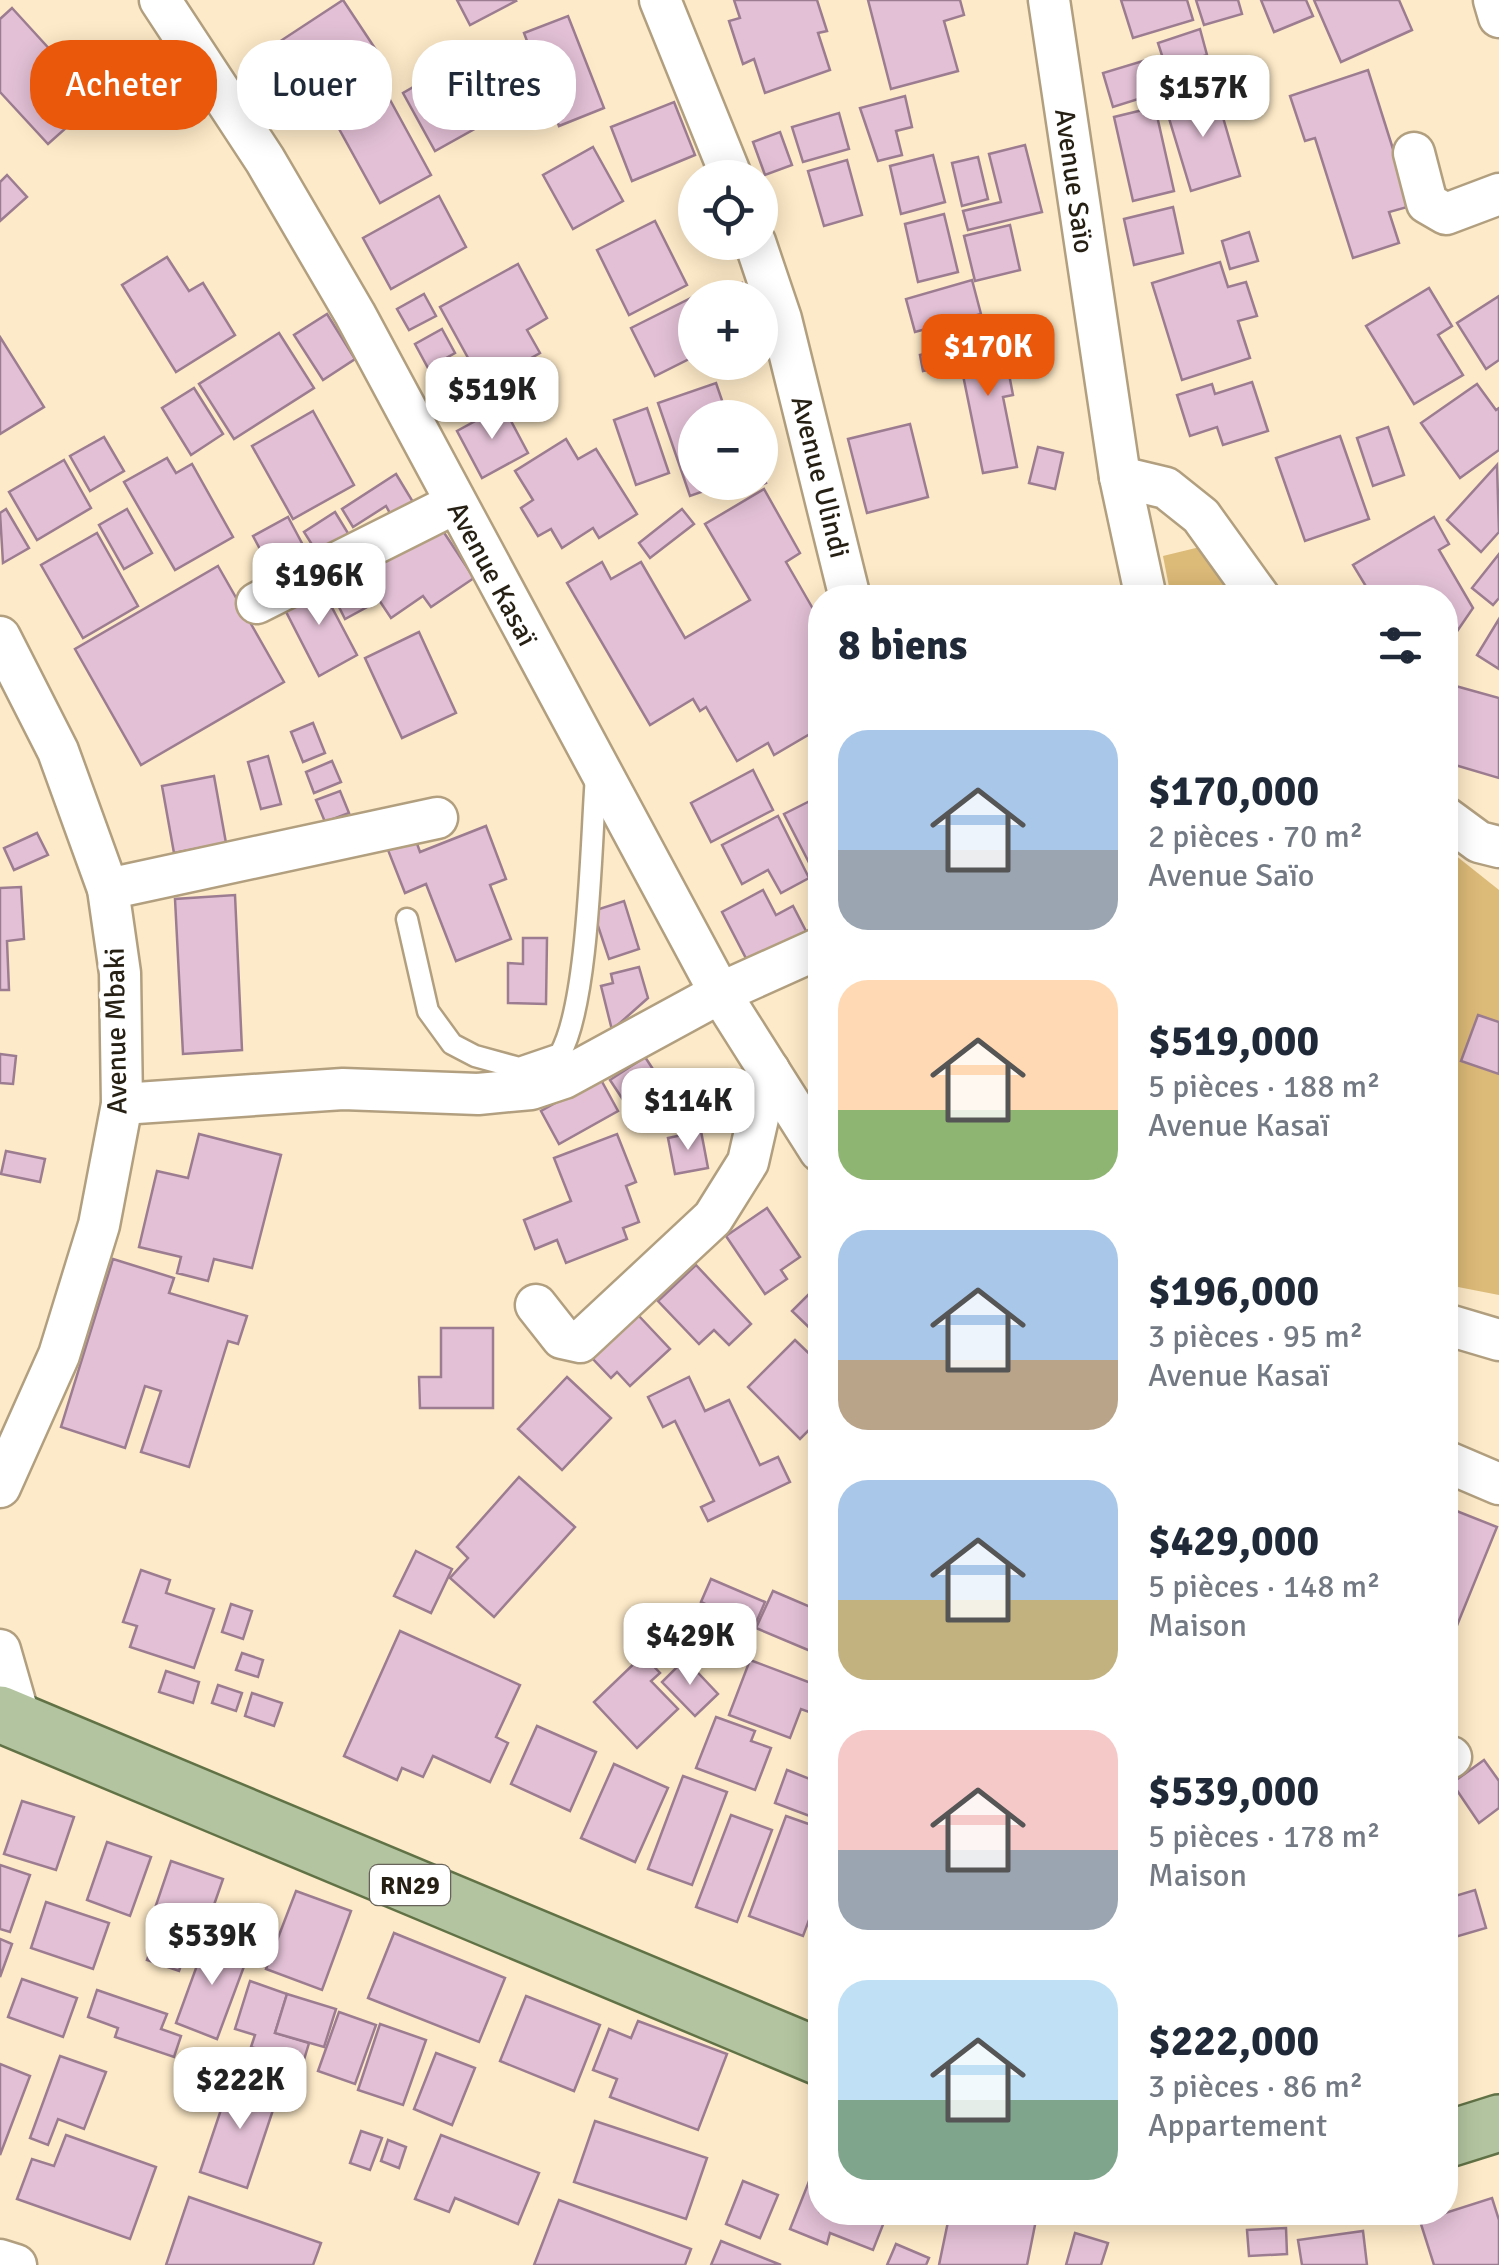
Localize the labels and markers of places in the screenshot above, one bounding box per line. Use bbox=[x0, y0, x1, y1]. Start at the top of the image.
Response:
pin: $157K bbox=[1133, 55, 1273, 140]
pin: $170K bbox=[918, 314, 1058, 399]
pin: $519K bbox=[422, 357, 562, 442]
pin: $196K bbox=[249, 543, 389, 628]
pin: $114K bbox=[618, 1068, 758, 1153]
pin: $429K bbox=[620, 1603, 760, 1688]
pin: $539K bbox=[142, 1903, 282, 1988]
pin: $222K bbox=[170, 2047, 310, 2132]

